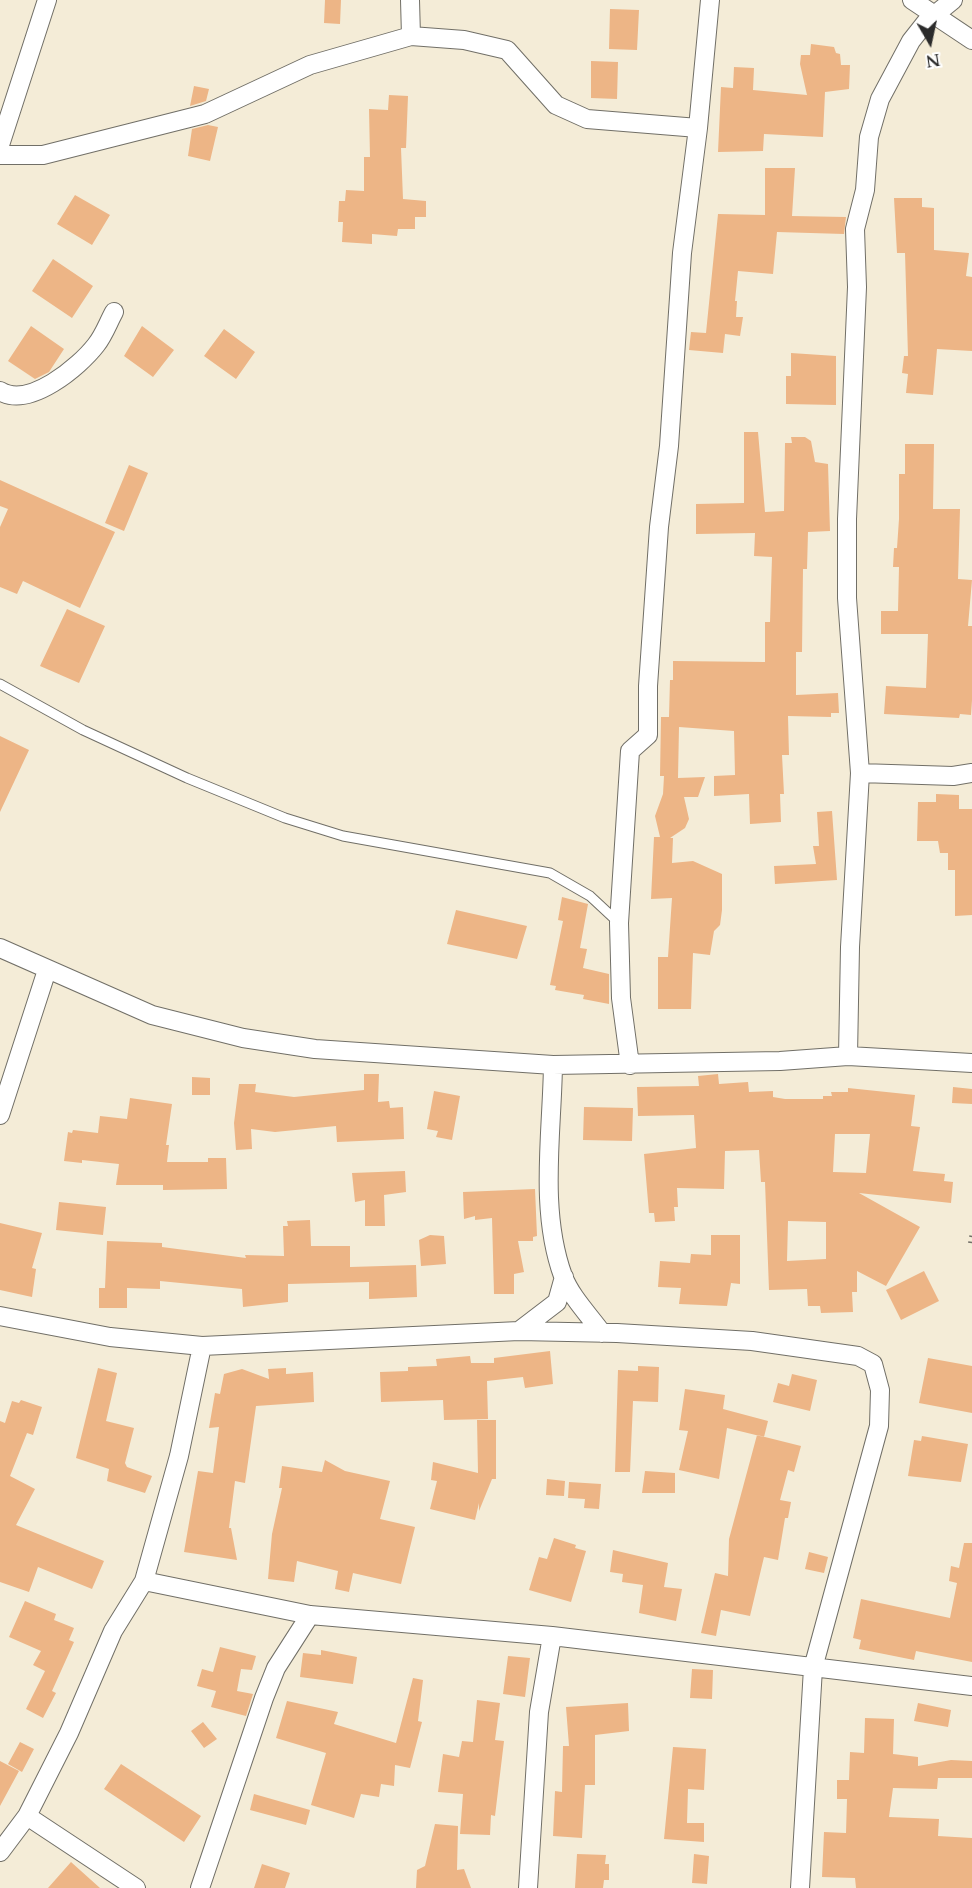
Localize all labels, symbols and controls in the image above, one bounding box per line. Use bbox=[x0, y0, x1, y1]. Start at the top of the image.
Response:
north arrow bbox=[900, 12, 960, 72]
text: N bbox=[924, 48, 941, 72]

